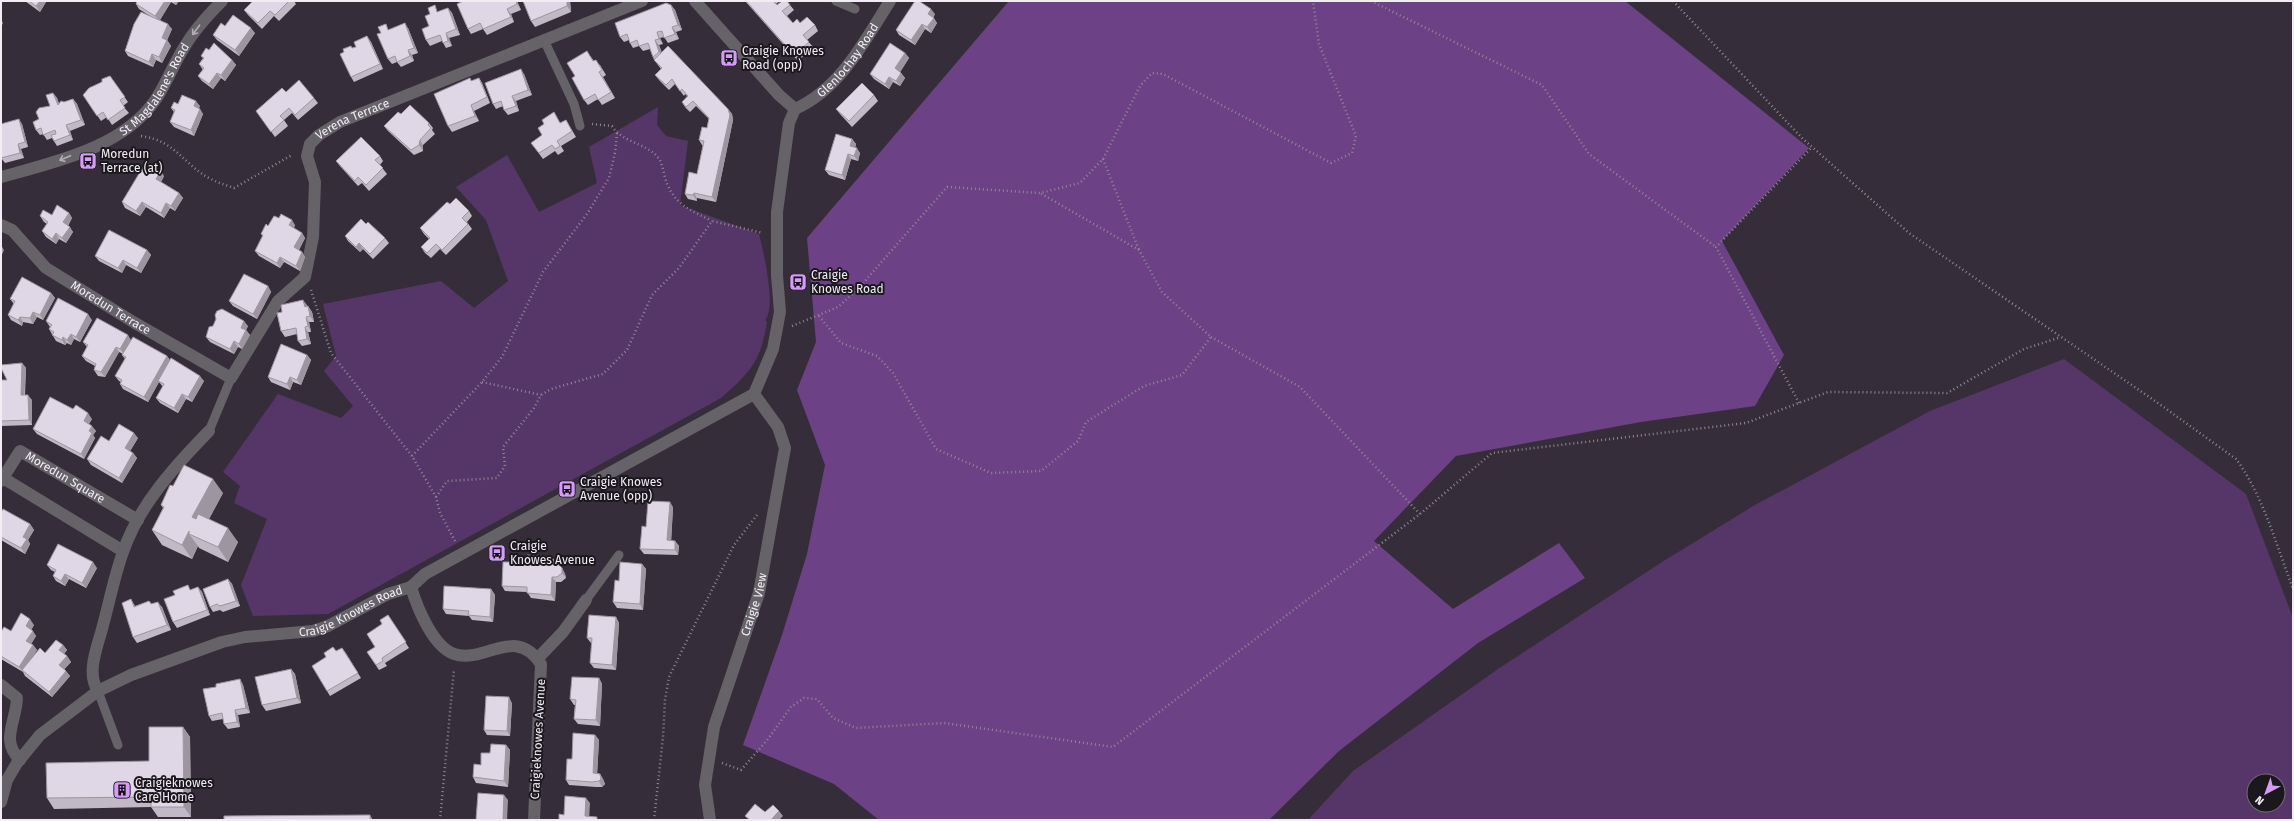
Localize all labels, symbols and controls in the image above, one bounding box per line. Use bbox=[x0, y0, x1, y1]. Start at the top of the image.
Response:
street label: Glenlochay Road bbox=[814, 21, 881, 100]
one-way arrow bbox=[191, 24, 200, 35]
street label: St Magdalene's Road bbox=[117, 40, 192, 139]
place label: Craigie Knowes Road (opp) bbox=[742, 44, 824, 72]
bus stop icon: Craigie Knowes Road (opp) bbox=[719, 48, 739, 68]
street label: Verena Terrace bbox=[313, 96, 391, 142]
place label: Moredun Terrace (at) bbox=[101, 147, 162, 175]
bus stop icon: Moredun Terrace (at) bbox=[78, 151, 98, 171]
one-way arrow bbox=[60, 155, 72, 162]
place label: Craigie Knowes Road bbox=[811, 268, 884, 296]
bus stop icon: Craigie Knowes Road bbox=[788, 272, 808, 292]
street label: Moredun Terrace bbox=[68, 278, 153, 337]
street label: Moredun Square bbox=[23, 449, 108, 506]
place label: Craigie Knowes Avenue (opp) bbox=[580, 475, 662, 503]
bus stop icon: Craigie Knowes Avenue (opp) bbox=[557, 479, 577, 499]
place label: Craigie Knowes Avenue bbox=[510, 539, 595, 567]
bus stop icon: Craigie Knowes Avenue bbox=[487, 543, 507, 563]
street label: Craigie View bbox=[738, 571, 770, 638]
street label: Craigie Knowes Road bbox=[298, 583, 404, 639]
street label: Craigieknowes Avenue bbox=[528, 678, 548, 800]
north arrow bbox=[2246, 773, 2286, 813]
place label: Craigieknowes Care Home bbox=[135, 776, 213, 804]
building icon: Craigieknowes Care Home bbox=[112, 780, 132, 800]
text: N bbox=[2253, 793, 2267, 807]

